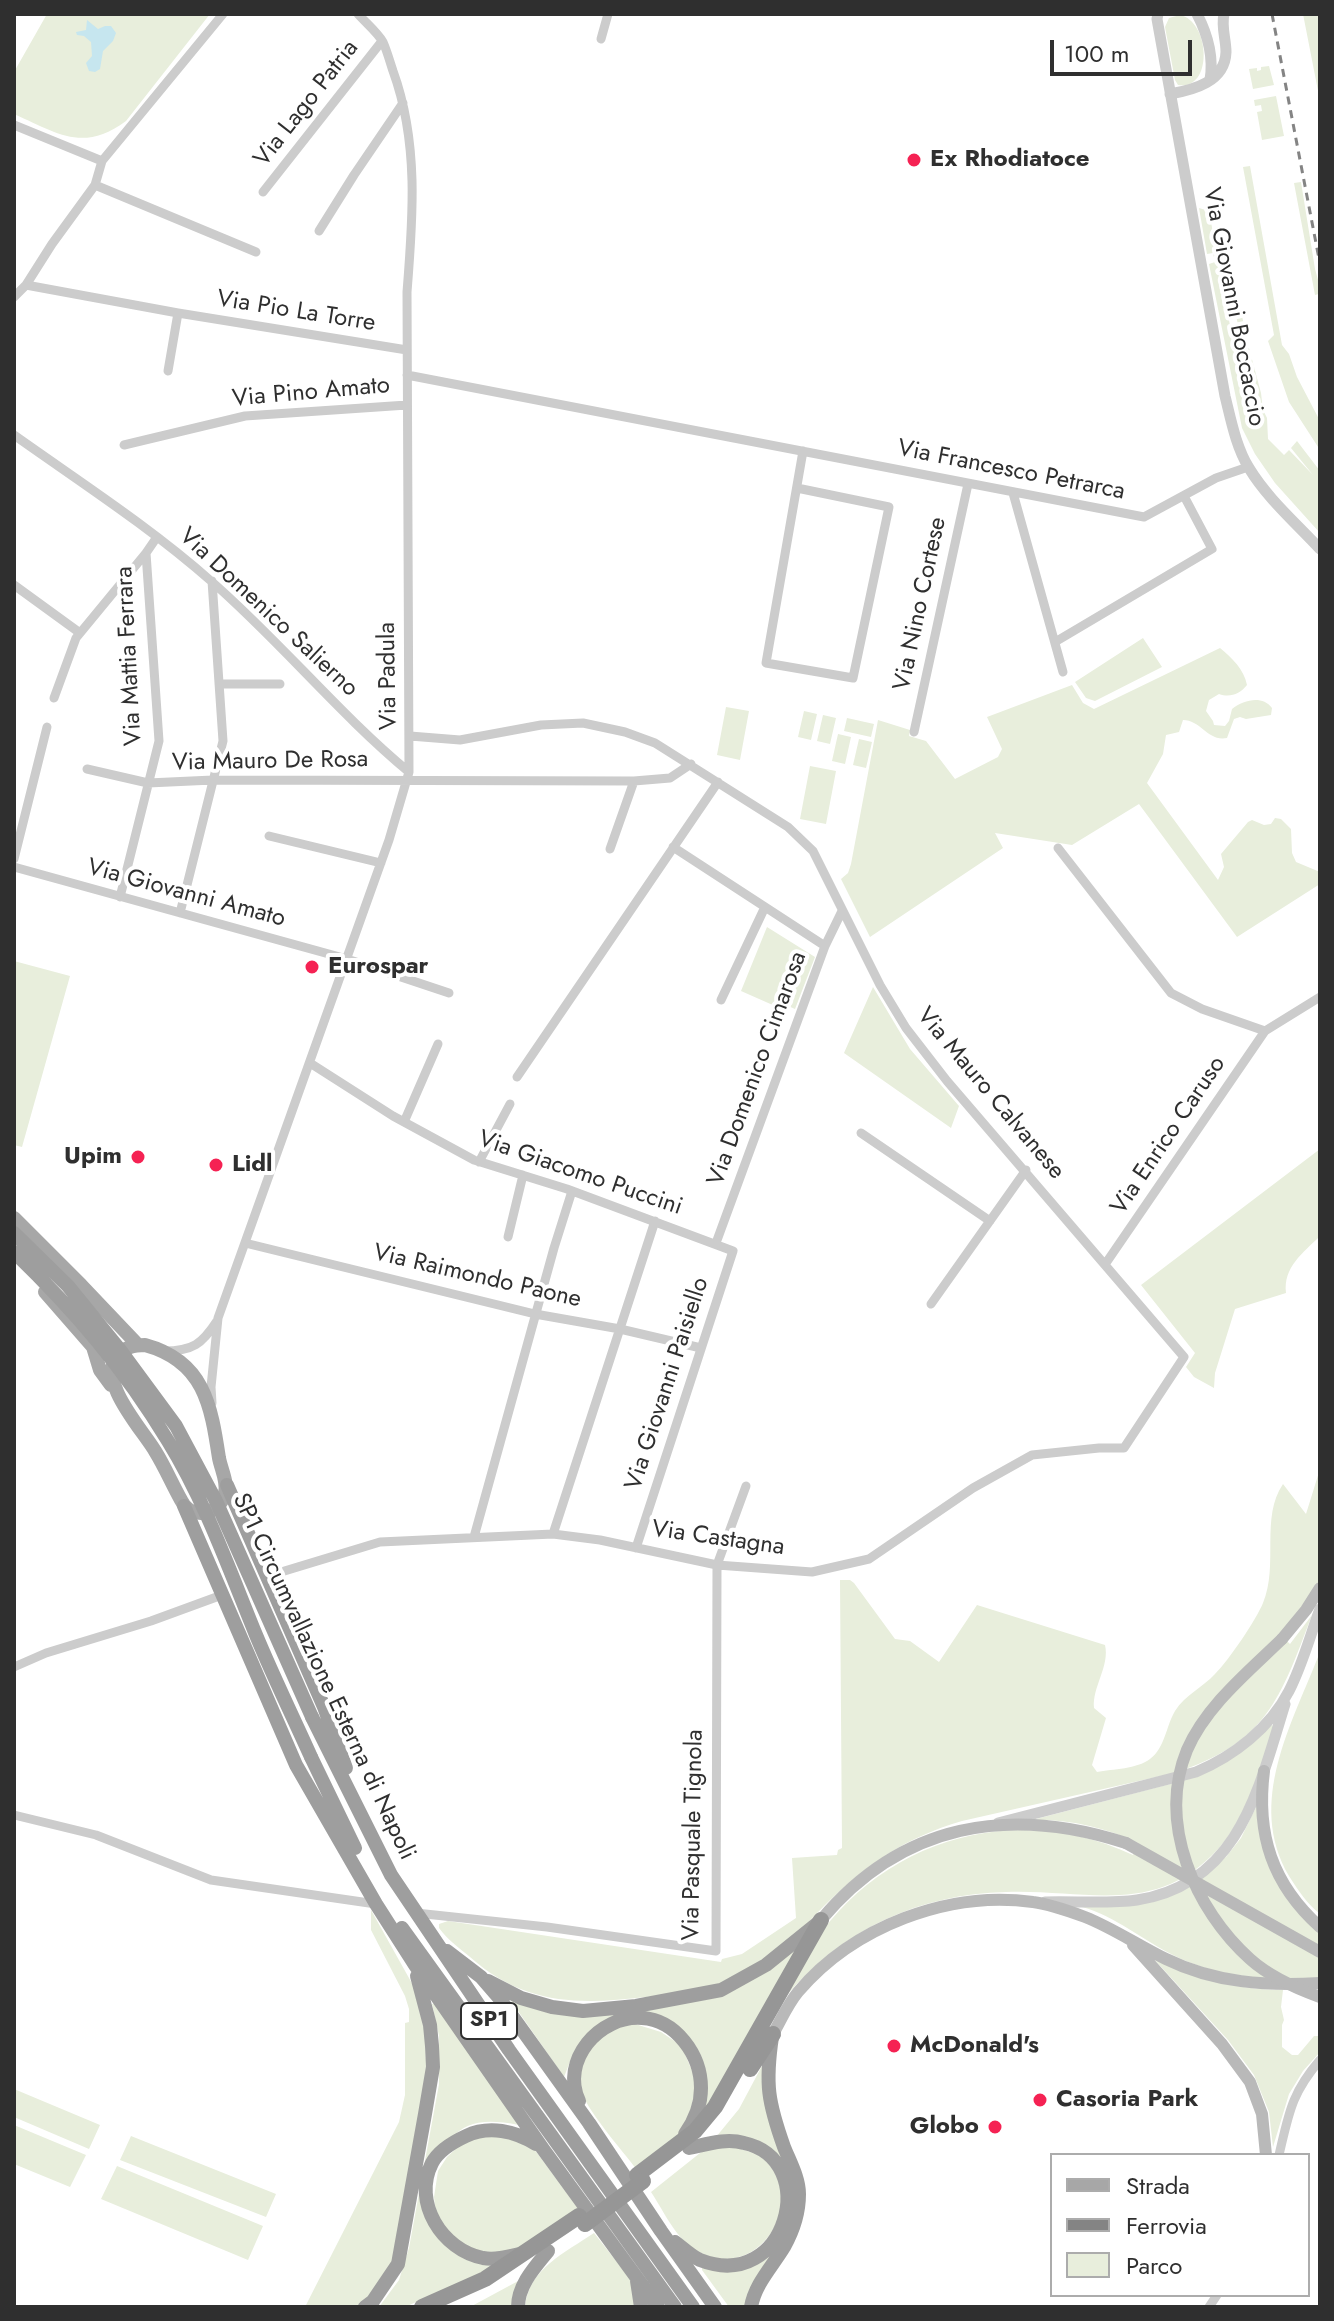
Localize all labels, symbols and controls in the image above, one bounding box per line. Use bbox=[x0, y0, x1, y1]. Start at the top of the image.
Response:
scale bar bbox=[1054, 24, 1196, 74]
street label: Via Lago Patria bbox=[249, 35, 365, 173]
text: 100 m bbox=[1064, 36, 1130, 71]
place label: Ex Rhodiatoce bbox=[930, 146, 1090, 174]
marker: Ex Rhodiatoce bbox=[905, 151, 923, 169]
street label: Via Giovanni Boccaccio bbox=[1196, 185, 1270, 429]
street label: Via Pio La Torre bbox=[215, 285, 377, 339]
street label: Via Pino Amato bbox=[231, 372, 391, 414]
street label: Via Francesco Petrarca bbox=[895, 435, 1127, 507]
street label: Via Nino Cortese bbox=[889, 515, 953, 693]
street label: Via Domenico Salierno bbox=[172, 522, 364, 704]
street label: Via Mattia Ferrara bbox=[111, 566, 149, 746]
street label: Via Padula bbox=[374, 622, 404, 730]
street label: Via Mauro De Rosa bbox=[172, 746, 368, 778]
street label: Via Giovanni Amato bbox=[84, 854, 288, 934]
street label: Via Domenico Cimarosa bbox=[702, 948, 814, 1190]
place label: Eurospar bbox=[328, 953, 428, 981]
marker: Eurospar bbox=[303, 958, 321, 976]
street label: Via Mauro Calvanese bbox=[910, 1002, 1070, 1186]
street label: Via Enrico Caruso bbox=[1105, 1051, 1233, 1221]
street label: Via Giacomo Puccini bbox=[474, 1126, 686, 1222]
place label: Upim bbox=[64, 1143, 122, 1171]
marker: Upim bbox=[129, 1148, 147, 1166]
place label: Lidl bbox=[232, 1151, 273, 1179]
marker: Lidl bbox=[207, 1156, 225, 1174]
street label: Via Raimondo Paone bbox=[370, 1239, 584, 1315]
street label: Via Giovanni Paisiello bbox=[620, 1274, 716, 1494]
street label: SP1 Circumvallazione Esterna di Napoli bbox=[225, 1489, 421, 1865]
street label: Via Castagna bbox=[650, 1515, 786, 1563]
street label: Via Pasquale Tignola bbox=[678, 1729, 710, 1941]
road number: SP1 bbox=[461, 2003, 517, 2039]
place label: McDonald's bbox=[910, 2032, 1039, 2060]
marker: McDonald's bbox=[885, 2037, 903, 2055]
place label: Casoria Park bbox=[1056, 2086, 1198, 2114]
marker: Casoria Park bbox=[1031, 2091, 1049, 2109]
place label: Globo bbox=[910, 2113, 979, 2141]
marker: Globo bbox=[986, 2118, 1004, 2136]
legend bbox=[1050, 2153, 1310, 2297]
text: Strada bbox=[1126, 2168, 1190, 2203]
text: Ferrovia bbox=[1126, 2208, 1207, 2243]
text: Parco bbox=[1126, 2248, 1182, 2283]

